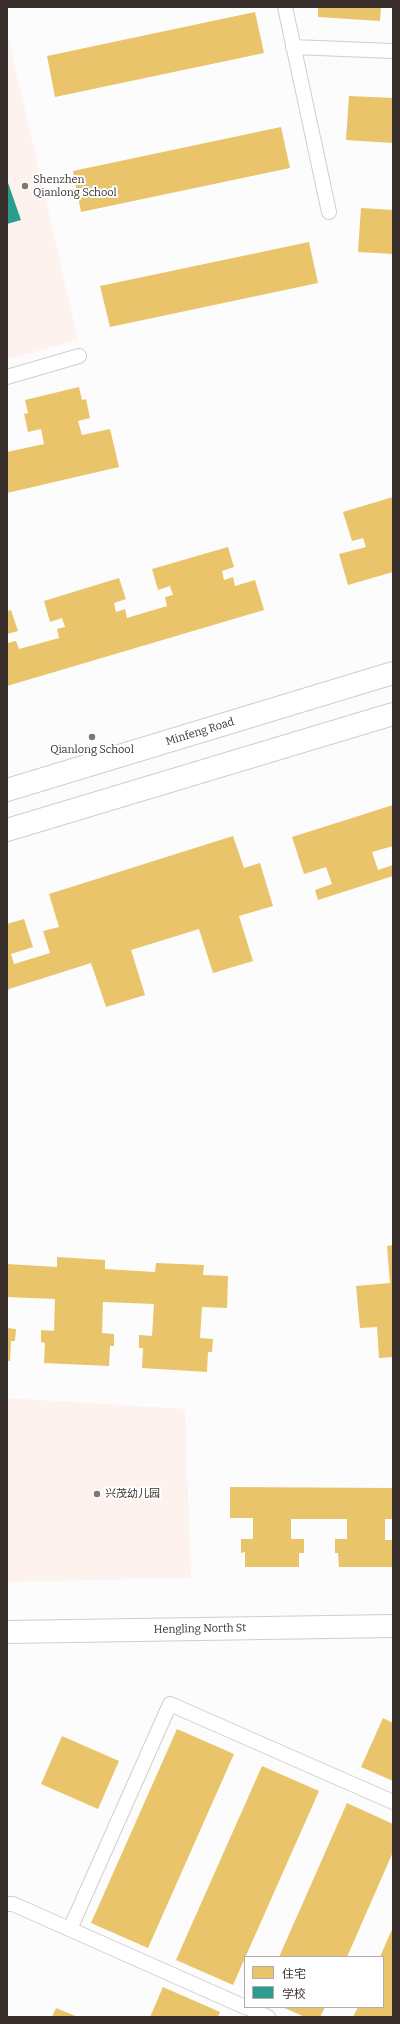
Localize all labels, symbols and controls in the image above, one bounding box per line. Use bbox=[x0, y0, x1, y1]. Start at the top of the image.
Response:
place label: Shenzhen Qianlong School bbox=[33, 173, 117, 199]
marker: Shenzhen Qianlong School bbox=[20, 181, 30, 191]
street label: Minfeng Road bbox=[164, 715, 236, 749]
marker: Qianlong School bbox=[87, 732, 97, 742]
place label: Qianlong School bbox=[50, 743, 134, 757]
place label: 兴茂幼儿园 bbox=[105, 1487, 160, 1501]
marker: 兴茂幼儿园 bbox=[92, 1489, 102, 1499]
street label: Hengling North St bbox=[154, 1622, 246, 1636]
legend bbox=[244, 1956, 384, 2008]
text: 住宅 bbox=[282, 1967, 306, 1981]
text: 学校 bbox=[282, 1987, 306, 2001]

